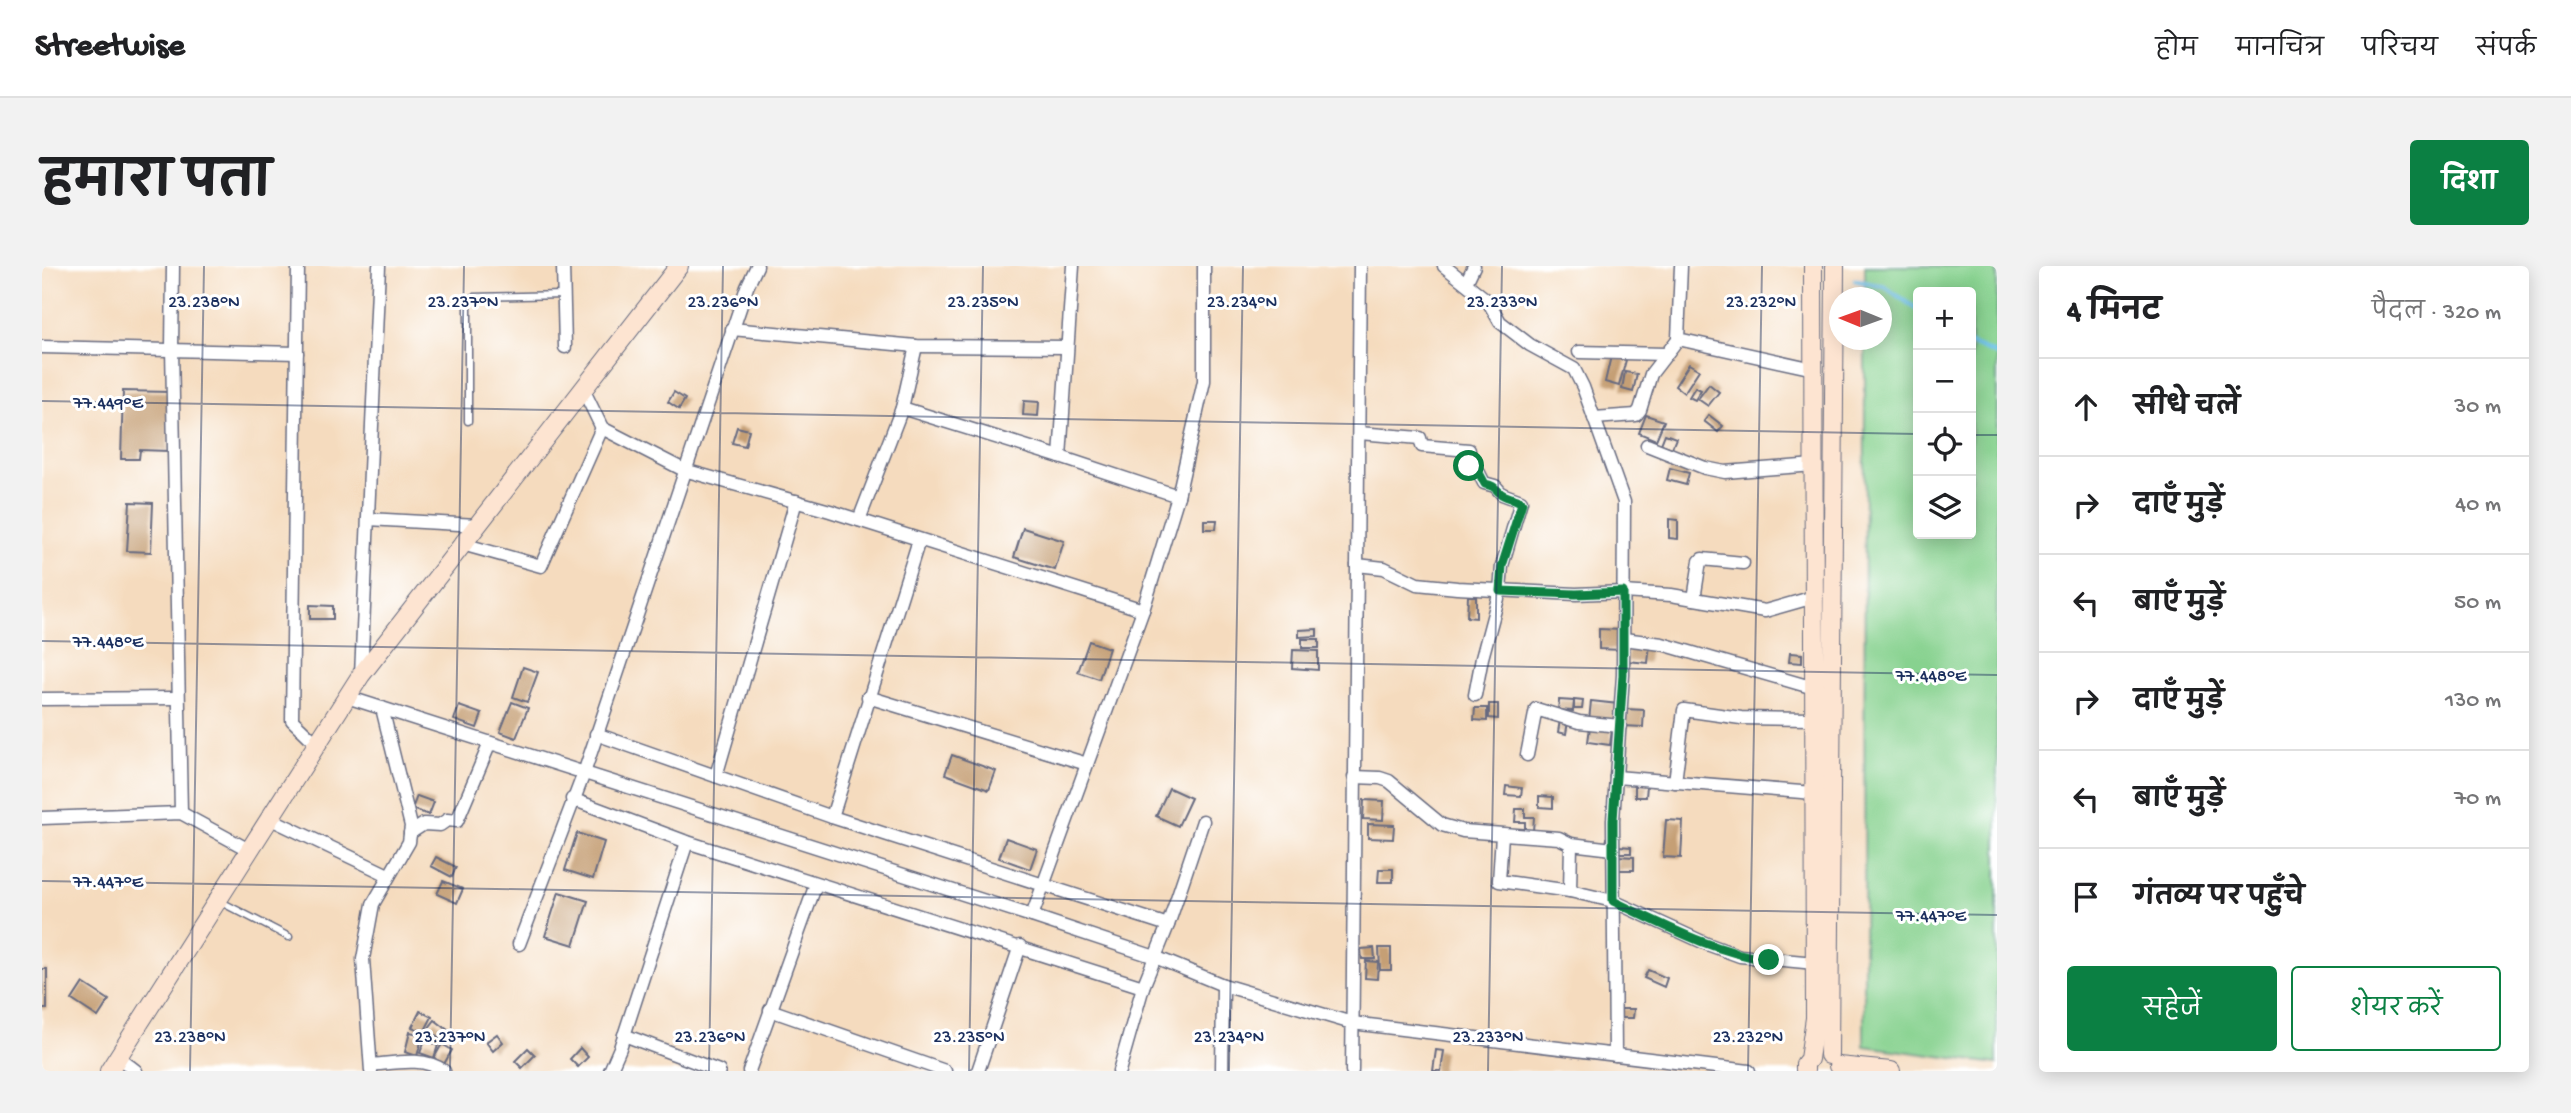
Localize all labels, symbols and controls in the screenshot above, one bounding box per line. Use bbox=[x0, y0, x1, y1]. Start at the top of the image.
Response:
text: Streetwise bbox=[35, 29, 185, 67]
text: होम bbox=[2155, 36, 2198, 65]
text: मानचित्र bbox=[2236, 36, 2324, 65]
text: परिचय bbox=[2362, 36, 2438, 65]
text: संपर्क bbox=[2476, 36, 2536, 65]
button: दिशा bbox=[2410, 140, 2529, 225]
text: हमारा पता bbox=[42, 157, 271, 215]
north arrow bbox=[1829, 287, 1892, 350]
map controls bbox=[1913, 287, 1976, 539]
button: + bbox=[1913, 287, 1976, 350]
text: 23.238°N bbox=[168, 293, 240, 314]
text: 23.237°N bbox=[427, 293, 499, 314]
text: 23.236°N bbox=[688, 293, 758, 314]
text: 23.235°N bbox=[947, 293, 1019, 314]
text: 23.234°N bbox=[1207, 293, 1277, 314]
text: 23.233°N bbox=[1466, 293, 1538, 314]
text: 23.232°N bbox=[1726, 293, 1796, 314]
text: 4 मिनट bbox=[2067, 296, 2161, 331]
text: पैदल · 320 m bbox=[2372, 300, 2501, 327]
button: − bbox=[1913, 350, 1976, 413]
icon: ahead bbox=[2067, 388, 2105, 426]
text: 77.449°E bbox=[72, 394, 144, 415]
text: सीधे चलें bbox=[2134, 394, 2240, 425]
text: 30 m bbox=[2454, 394, 2501, 421]
button: locate bbox=[1913, 413, 1976, 476]
route start bbox=[1453, 450, 1484, 481]
button: layers bbox=[1913, 476, 1976, 539]
icon: right bbox=[2067, 486, 2105, 524]
text: दाएँ मुड़ें bbox=[2134, 492, 2224, 523]
text: 40 m bbox=[2455, 492, 2501, 519]
icon: left bbox=[2067, 584, 2105, 622]
text: बाएँ मुड़ें bbox=[2134, 590, 2225, 621]
text: 50 m bbox=[2454, 590, 2501, 617]
text: 77.448°E bbox=[72, 633, 144, 654]
text: 77.448°E bbox=[1895, 667, 1967, 688]
icon: right bbox=[2067, 682, 2105, 720]
text: दाएँ मुड़ें bbox=[2134, 688, 2224, 719]
text: 130 m bbox=[2445, 688, 2501, 715]
icon: left bbox=[2067, 780, 2105, 818]
text: बाएँ मुड़ें bbox=[2134, 786, 2225, 817]
text: 70 m bbox=[2454, 786, 2501, 813]
text: 77.447°E bbox=[72, 873, 144, 894]
icon: arrive bbox=[2067, 878, 2105, 916]
text: गंतव्य पर पहुँचे bbox=[2134, 884, 2304, 915]
text: 77.447°E bbox=[1895, 907, 1967, 928]
route end bbox=[1753, 944, 1784, 975]
button: सहेजें bbox=[2067, 966, 2277, 1051]
button: शेयर करें bbox=[2291, 966, 2501, 1051]
text: 23.238°N bbox=[154, 1028, 226, 1049]
text: 23.237°N bbox=[414, 1028, 486, 1049]
text: 23.236°N bbox=[675, 1028, 745, 1049]
text: 23.235°N bbox=[933, 1028, 1005, 1049]
text: 23.234°N bbox=[1194, 1028, 1264, 1049]
text: 23.233°N bbox=[1452, 1028, 1524, 1049]
text: 23.232°N bbox=[1713, 1028, 1783, 1049]

